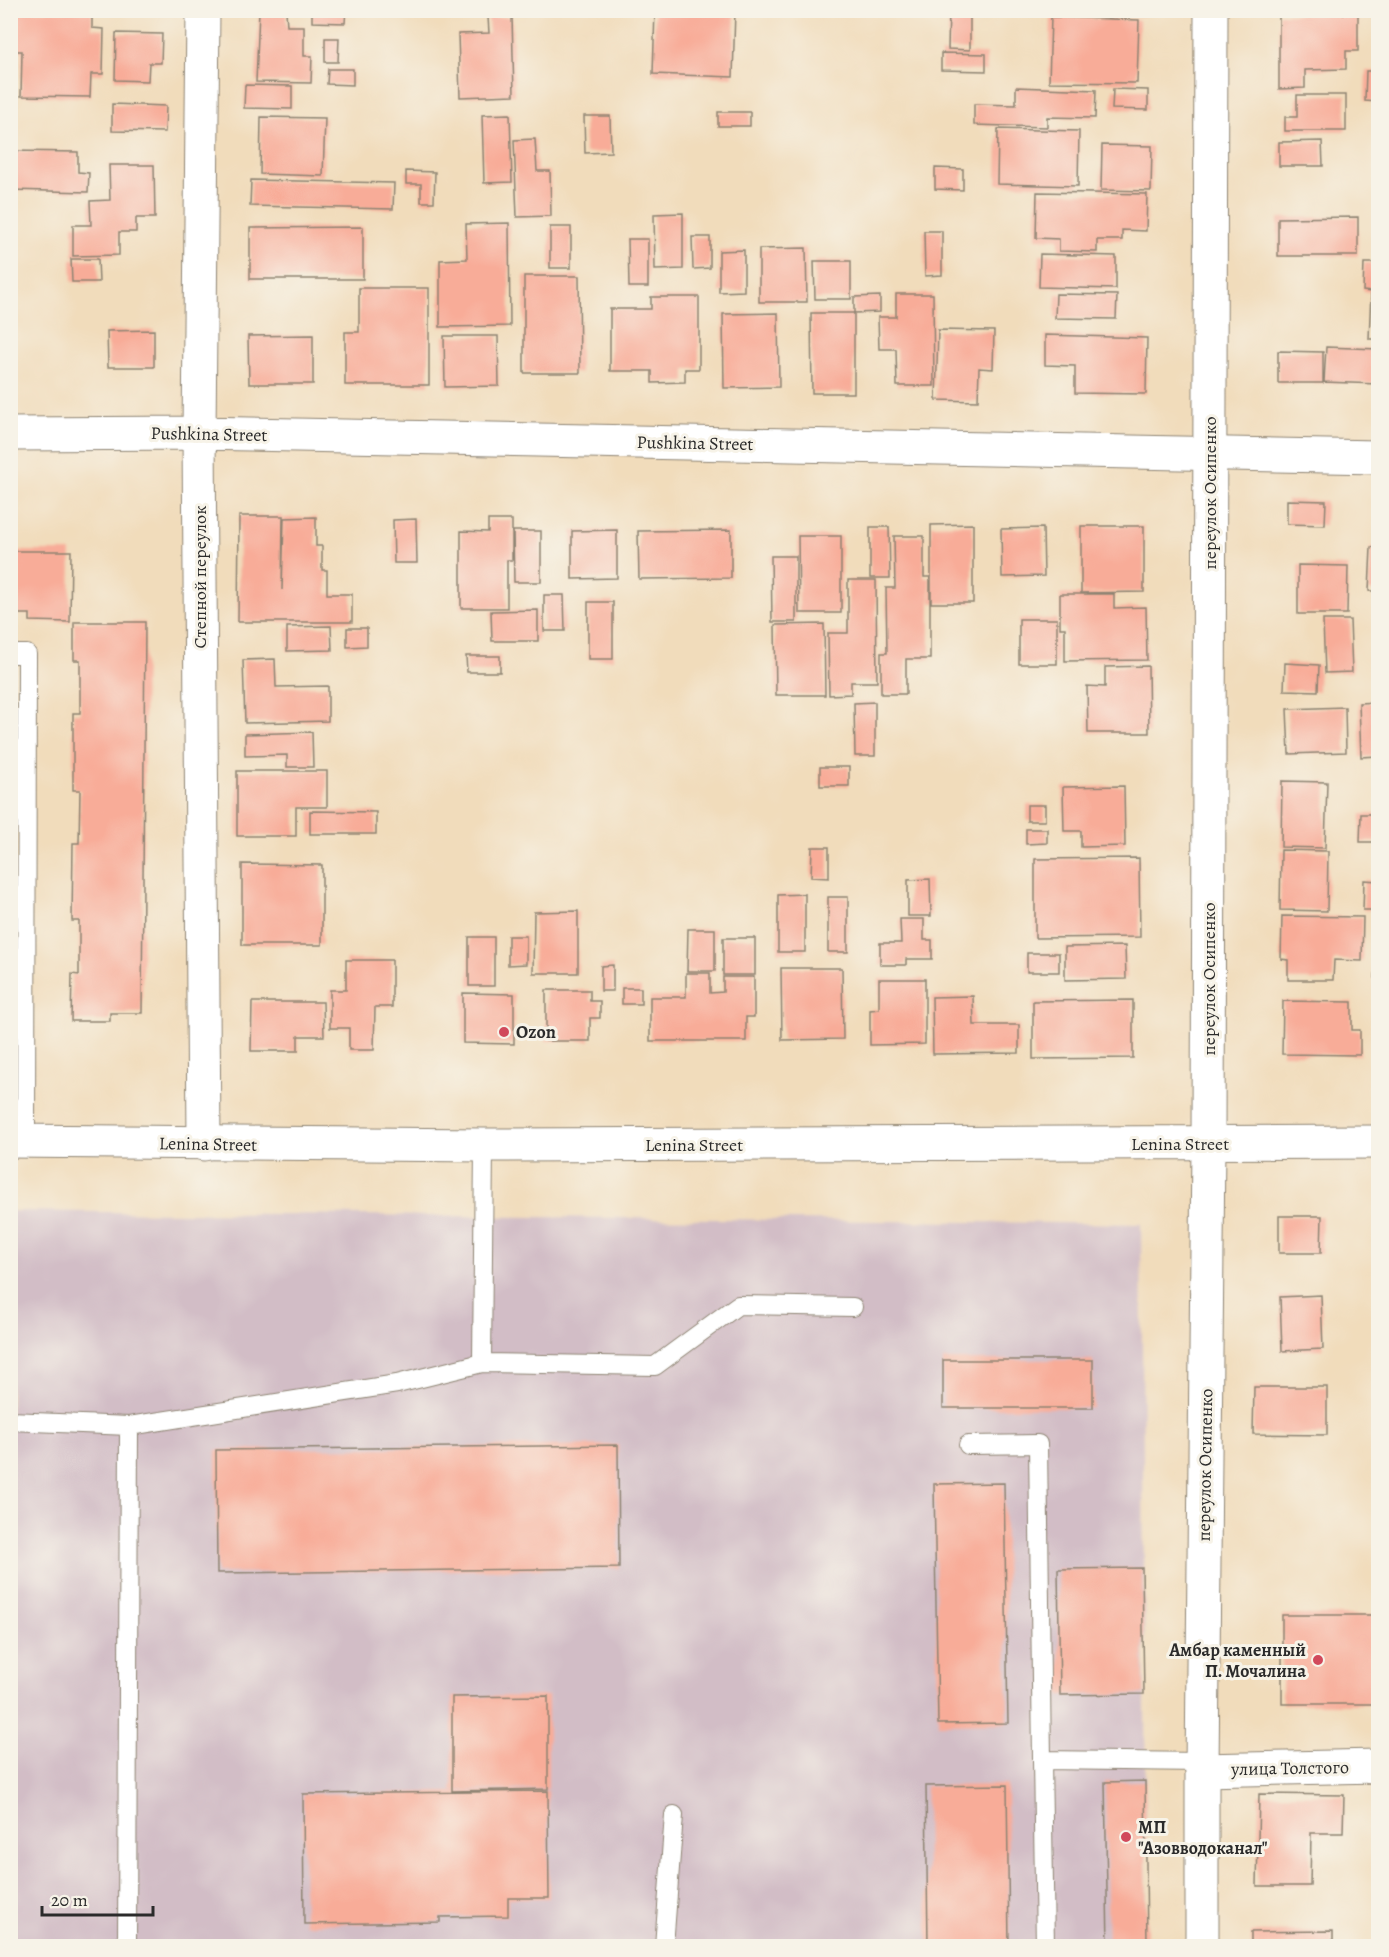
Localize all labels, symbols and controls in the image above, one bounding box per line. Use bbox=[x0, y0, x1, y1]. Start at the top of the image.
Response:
street label: переулок Осипенко bbox=[1198, 416, 1222, 570]
street label: Pushkina Street bbox=[150, 421, 268, 447]
street label: Pushkina Street bbox=[636, 430, 754, 456]
street label: Степной переулок bbox=[188, 505, 212, 649]
street label: переулок Осипенко bbox=[1197, 902, 1221, 1056]
place label: Ozon bbox=[516, 1020, 556, 1044]
marker: Ozon bbox=[497, 1025, 511, 1039]
street label: Lenina Street bbox=[159, 1131, 257, 1157]
street label: Lenina Street bbox=[1131, 1132, 1229, 1156]
street label: Lenina Street bbox=[645, 1133, 743, 1157]
street label: переулок Осипенко bbox=[1192, 1388, 1218, 1542]
place label: Амбар каменный П. Мочалина bbox=[1168, 1638, 1306, 1683]
marker: Амбар каменный П. Мочалина bbox=[1311, 1653, 1325, 1667]
street label: улица Толстого bbox=[1230, 1755, 1349, 1781]
place label: МП "Азовводоканал" bbox=[1138, 1815, 1268, 1860]
marker: МП "Азовводоканал" bbox=[1119, 1830, 1133, 1844]
scale bar bbox=[42, 1879, 153, 1917]
text: 20 m bbox=[51, 1888, 88, 1912]

